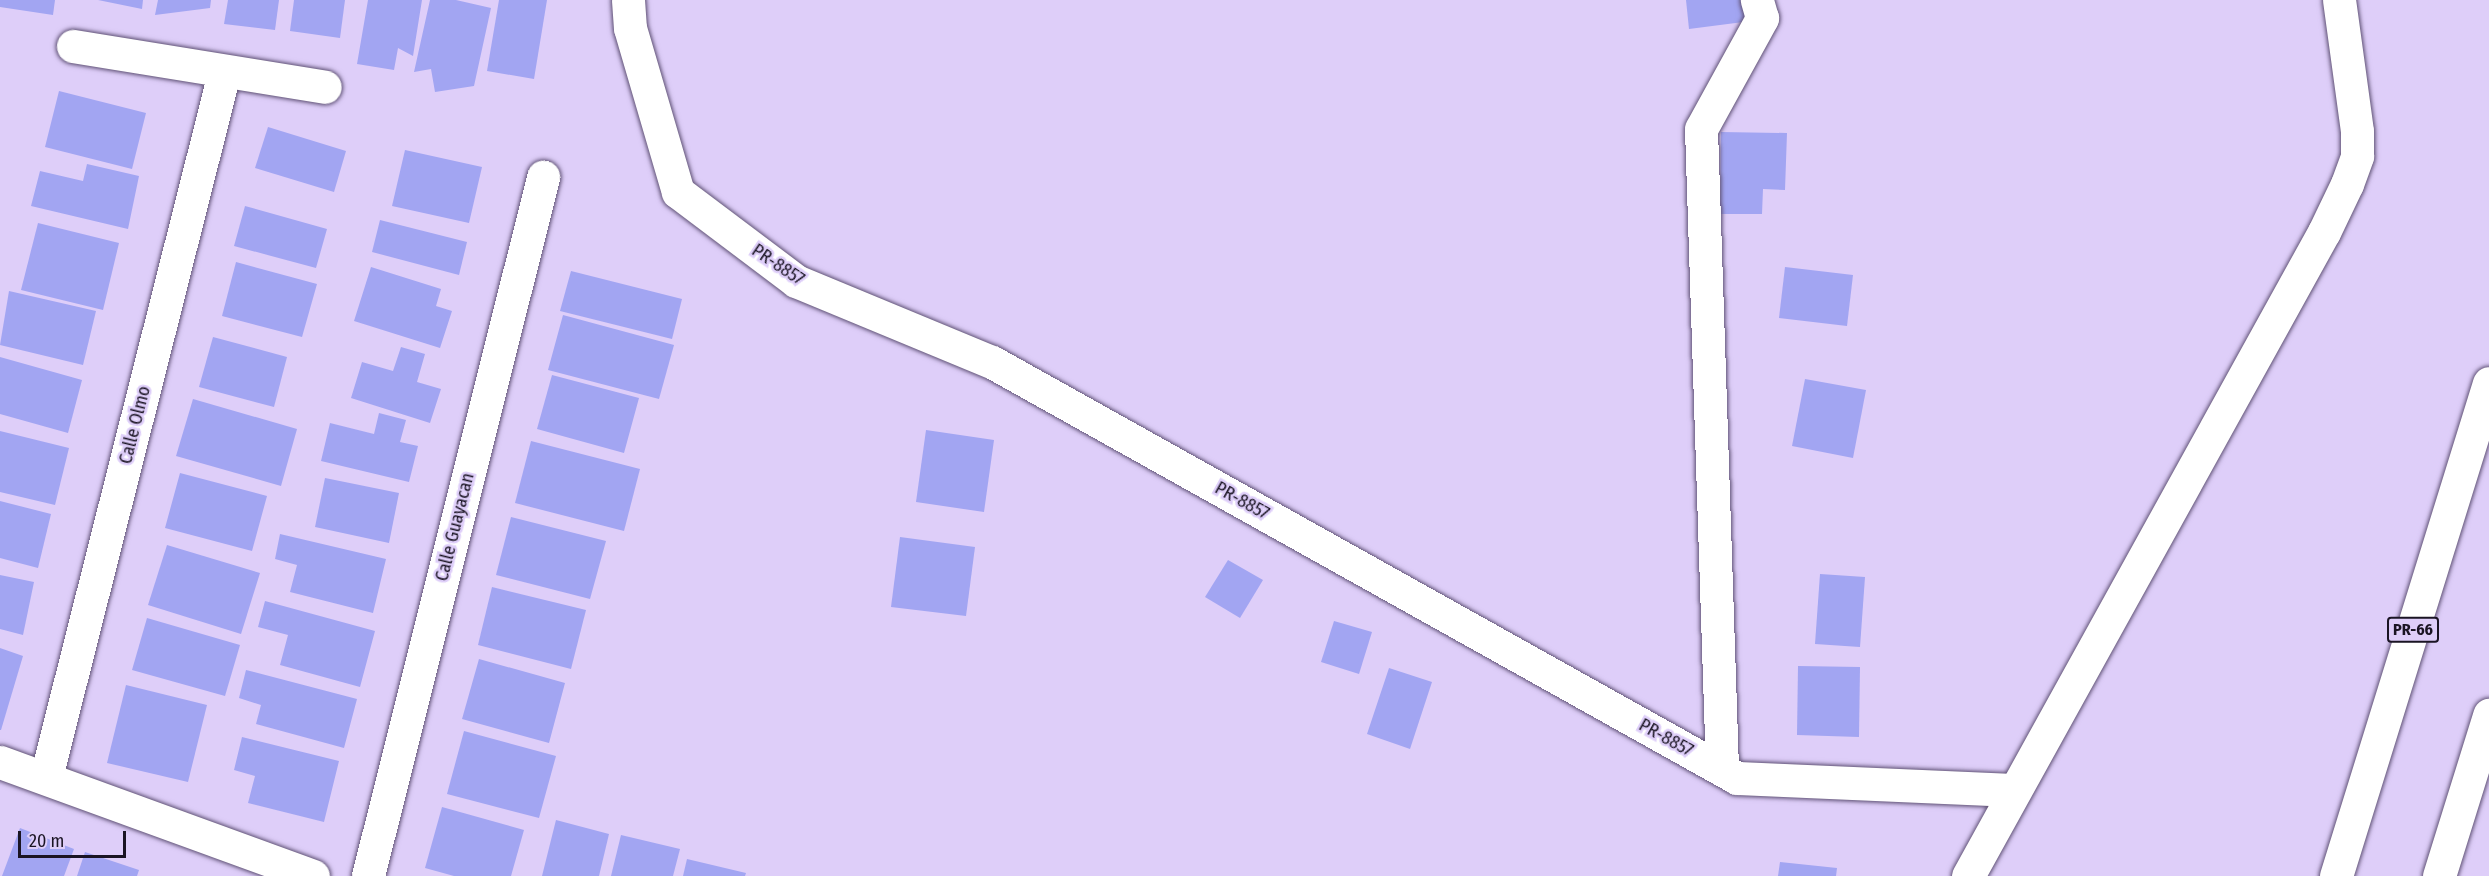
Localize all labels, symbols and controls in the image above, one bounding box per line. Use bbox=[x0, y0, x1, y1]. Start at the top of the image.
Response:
street label: PR-8857 bbox=[748, 240, 808, 290]
street label: Calle Olmo bbox=[115, 384, 155, 466]
street label: Calle Guayacan bbox=[431, 471, 479, 583]
street label: PR-8857 bbox=[1211, 477, 1273, 525]
road number: PR-66 bbox=[2386, 617, 2440, 643]
street label: PR-8857 bbox=[1635, 714, 1697, 762]
scale bar bbox=[21, 819, 129, 857]
text: 20 m bbox=[29, 830, 64, 852]

